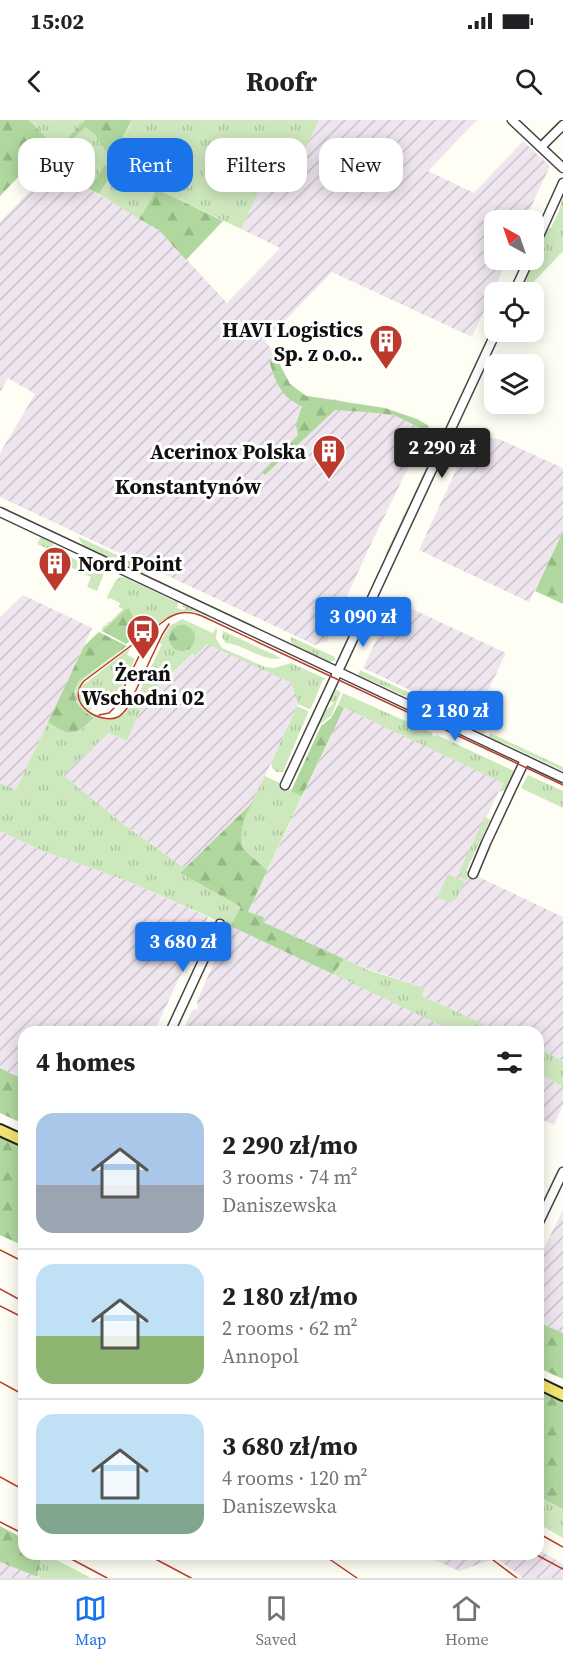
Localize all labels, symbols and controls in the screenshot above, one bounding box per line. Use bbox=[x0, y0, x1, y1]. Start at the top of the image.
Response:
text: 15:02 bbox=[30, 6, 84, 36]
text: Roofr bbox=[246, 63, 317, 100]
icon: back bbox=[18, 65, 51, 98]
icon: search bbox=[512, 65, 545, 98]
chip: Buy bbox=[18, 138, 95, 192]
chip: Rent bbox=[107, 138, 193, 192]
chip: Filters bbox=[205, 138, 307, 192]
chip: New bbox=[319, 138, 403, 192]
north arrow bbox=[484, 210, 544, 270]
map controls bbox=[484, 210, 544, 414]
button: locate bbox=[484, 282, 544, 342]
place label: HAVI Logistics Sp. z o.o.. bbox=[222, 315, 363, 368]
building icon: HAVI Logistics Sp. z o.o.. bbox=[368, 323, 404, 370]
button: layers bbox=[484, 354, 544, 414]
pin: 2 290 zł bbox=[380, 428, 504, 479]
building icon: Acerinox Polska bbox=[311, 433, 347, 480]
text: 2 290 zł bbox=[408, 433, 476, 461]
place label: Acerinox Polska bbox=[150, 437, 307, 466]
district label: Konstantynów bbox=[115, 471, 262, 501]
building icon: Nord Point bbox=[37, 545, 73, 592]
place label: Nord Point bbox=[78, 549, 182, 578]
pin: 3 090 zł bbox=[301, 597, 425, 648]
text: 3 090 zł bbox=[329, 602, 397, 630]
bus stop icon: Żerań Wschodni 02 bbox=[125, 613, 161, 660]
place label: Żerań Wschodni 02 bbox=[81, 659, 205, 712]
pin: 2 180 zł bbox=[393, 691, 517, 742]
text: 2 180 zł bbox=[421, 696, 489, 724]
pin: 3 680 zł bbox=[121, 922, 245, 973]
text: 3 680 zł bbox=[149, 927, 217, 955]
text: 4 homes bbox=[36, 1044, 135, 1080]
icon: filters bbox=[493, 1046, 526, 1079]
text: 2 290 zł/mo bbox=[222, 1127, 358, 1163]
icon: home bbox=[84, 1137, 156, 1209]
text: 3 rooms · 74 m² bbox=[222, 1163, 358, 1191]
text: Daniszewska bbox=[222, 1191, 337, 1219]
text: 2 180 zł/mo bbox=[222, 1278, 358, 1314]
icon: home bbox=[84, 1288, 156, 1360]
text: 2 rooms · 62 m² bbox=[222, 1314, 358, 1342]
text: Annopol bbox=[222, 1342, 299, 1370]
text: 3 680 zł/mo bbox=[222, 1428, 358, 1464]
icon: home bbox=[84, 1438, 156, 1510]
text: 4 rooms · 120 m² bbox=[222, 1464, 368, 1492]
text: Daniszewska bbox=[222, 1492, 337, 1520]
tab: Map bbox=[74, 1592, 107, 1650]
tab: Saved bbox=[256, 1592, 297, 1650]
tab: Home bbox=[445, 1592, 489, 1650]

